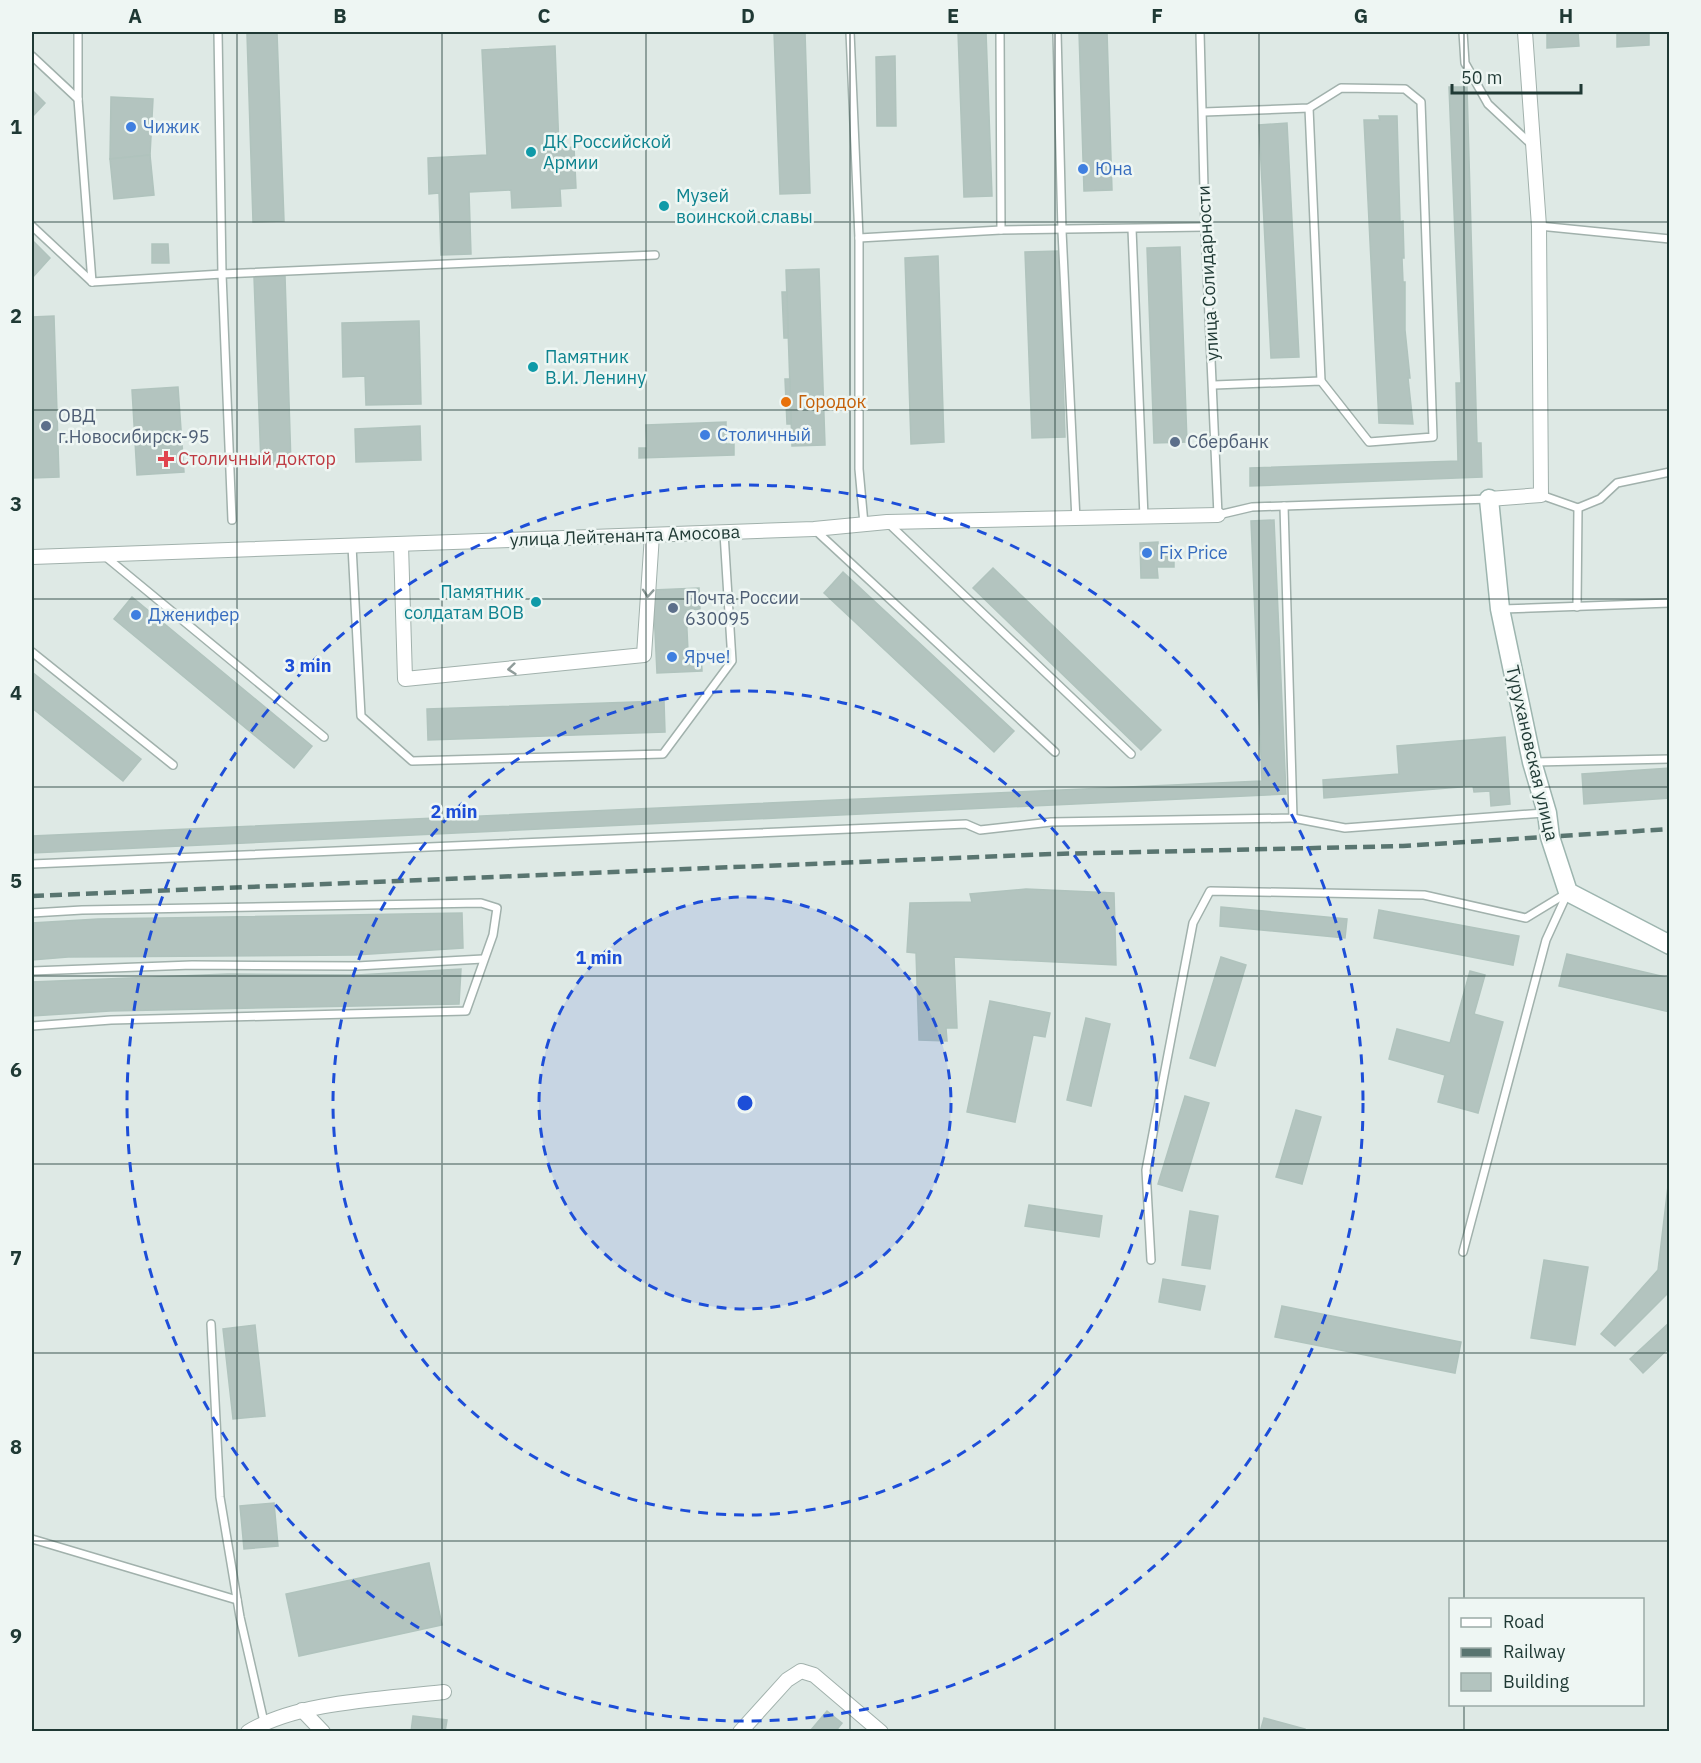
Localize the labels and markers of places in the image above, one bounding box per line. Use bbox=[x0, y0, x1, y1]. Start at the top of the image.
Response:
place label: Чижик bbox=[143, 115, 200, 138]
marker: Чижик bbox=[124, 120, 138, 134]
place label: ДК Российской Армии bbox=[543, 130, 671, 174]
marker: ДК Российской Армии bbox=[524, 145, 538, 159]
place label: Юна bbox=[1095, 157, 1133, 180]
marker: Юна bbox=[1076, 162, 1090, 176]
place label: Музей воинской славы bbox=[676, 184, 813, 228]
marker: Музей воинской славы bbox=[657, 199, 671, 213]
place label: Памятник В.И. Ленину bbox=[545, 345, 646, 389]
marker: Памятник В.И. Ленину bbox=[526, 360, 540, 374]
place label: Городок bbox=[798, 390, 867, 413]
marker: Городок bbox=[779, 395, 793, 409]
place label: ОВД г.Новосибирск-95 bbox=[58, 404, 210, 448]
marker: ОВД г.Новосибирск-95 bbox=[39, 419, 53, 433]
place label: Столичный bbox=[717, 423, 811, 446]
marker: Столичный bbox=[698, 428, 712, 442]
place label: Сбербанк bbox=[1187, 430, 1269, 453]
marker: Сбербанк bbox=[1168, 435, 1182, 449]
place label: Столичный доктор bbox=[178, 447, 336, 470]
marker: Столичный доктор bbox=[159, 452, 173, 466]
place label: Fix Price bbox=[1159, 541, 1228, 564]
marker: Fix Price bbox=[1140, 546, 1154, 560]
place label: Памятник солдатам ВОВ bbox=[404, 580, 524, 624]
place label: Почта России 630095 bbox=[685, 586, 799, 630]
marker: Памятник солдатам ВОВ bbox=[529, 595, 543, 609]
marker: Почта России 630095 bbox=[666, 601, 680, 615]
place label: Дженифер bbox=[148, 603, 240, 626]
marker: Дженифер bbox=[129, 608, 143, 622]
place label: Ярче! bbox=[684, 645, 731, 668]
marker: Ярче! bbox=[665, 650, 679, 664]
centre of rings bbox=[735, 1093, 755, 1113]

